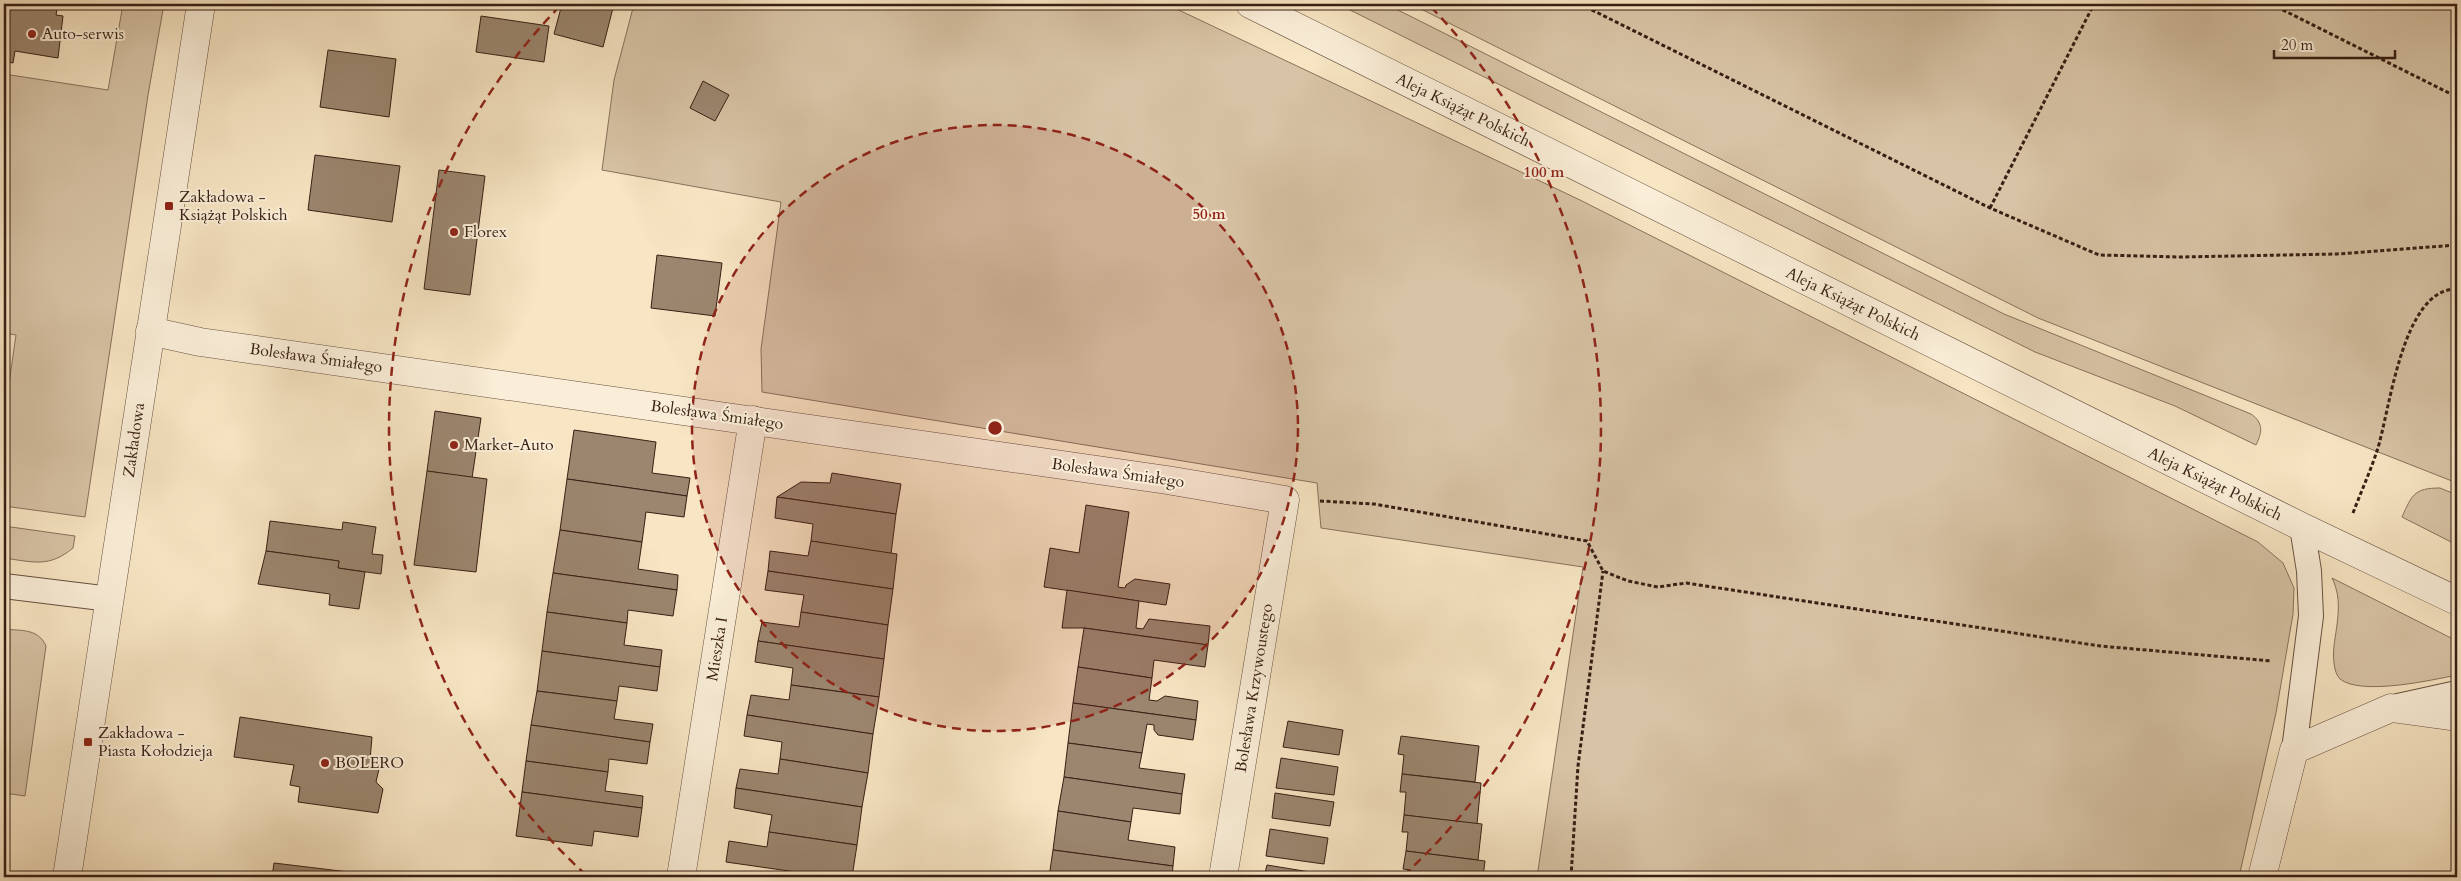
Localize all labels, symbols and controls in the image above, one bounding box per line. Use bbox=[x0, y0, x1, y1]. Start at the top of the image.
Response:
place label: Auto-serwis bbox=[42, 23, 124, 45]
marker: Auto-serwis bbox=[26, 28, 38, 40]
scale bar bbox=[2274, 28, 2395, 60]
text: 20 m bbox=[2281, 35, 2313, 55]
street label: Aleja Książąt Polskich bbox=[1392, 68, 1534, 152]
text: 100 m bbox=[1524, 162, 1565, 182]
place label: Zakładowa - Książąt Polskich bbox=[179, 186, 288, 226]
marker: Zakładowa - Książąt Polskich bbox=[163, 200, 175, 212]
text: 50 m bbox=[1192, 204, 1226, 224]
place label: Florex bbox=[464, 221, 507, 243]
marker: Florex bbox=[448, 226, 460, 238]
street label: Aleja Książąt Polskich bbox=[1782, 262, 1924, 346]
street label: Bolesława Śmiałego bbox=[248, 338, 384, 378]
street label: Bolesława Śmiałego bbox=[649, 395, 785, 435]
street label: Zakładowa bbox=[118, 401, 150, 479]
centre of rings bbox=[986, 419, 1004, 437]
place label: Market-Auto bbox=[464, 434, 554, 456]
marker: Market-Auto bbox=[448, 439, 460, 451]
street label: Aleja Książąt Polskich bbox=[2144, 442, 2286, 526]
street label: Bolesława Śmiałego bbox=[1050, 453, 1186, 493]
street label: Bolesława Krzywoustego bbox=[1230, 602, 1278, 774]
street label: Mieszka I bbox=[701, 615, 733, 683]
place label: Zakładowa - Piasta Kołodzieja bbox=[98, 722, 213, 762]
marker: Zakładowa - Piasta Kołodzieja bbox=[82, 736, 94, 748]
place label: BOLERO bbox=[335, 752, 404, 774]
marker: BOLERO bbox=[319, 757, 331, 769]

